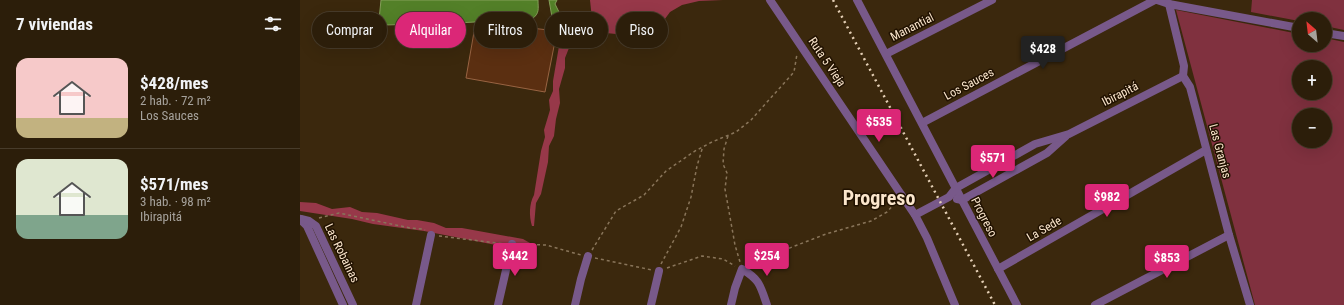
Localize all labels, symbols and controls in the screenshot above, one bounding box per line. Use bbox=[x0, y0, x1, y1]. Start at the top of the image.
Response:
street label: Manantial bbox=[888, 10, 936, 44]
chip: Comprar bbox=[312, 12, 387, 48]
chip: Alquilar bbox=[395, 12, 466, 48]
chip: Filtros bbox=[474, 12, 537, 48]
chip: Nuevo bbox=[545, 12, 608, 48]
chip: Piso bbox=[616, 12, 668, 48]
north arrow bbox=[1292, 12, 1332, 52]
map controls bbox=[1292, 12, 1332, 148]
icon: filters bbox=[262, 13, 284, 35]
text: 7 viviendas bbox=[16, 14, 93, 34]
street label: Ruta 5 Vieja bbox=[805, 35, 849, 90]
pin: $428 bbox=[1019, 36, 1067, 70]
text: $428 bbox=[1030, 41, 1056, 56]
button: + bbox=[1292, 60, 1332, 100]
street label: Los Sauces bbox=[942, 65, 996, 103]
text: $428/mes bbox=[140, 73, 208, 93]
icon: home bbox=[48, 74, 96, 122]
street label: Ibirapitá bbox=[1100, 79, 1141, 109]
text: 2 hab. · 72 m² bbox=[140, 93, 211, 108]
text: Los Sauces bbox=[140, 108, 199, 123]
button: − bbox=[1292, 108, 1332, 148]
pin: $535 bbox=[855, 109, 903, 143]
text: $535 bbox=[866, 114, 892, 129]
street label: Las Granjas bbox=[1206, 122, 1234, 180]
pin: $571 bbox=[969, 145, 1017, 179]
text: $571 bbox=[980, 150, 1006, 165]
text: $571/mes bbox=[140, 174, 208, 194]
icon: home bbox=[48, 175, 96, 223]
pin: $982 bbox=[1083, 184, 1131, 218]
district label: Progreso bbox=[843, 186, 915, 210]
text: $982 bbox=[1094, 189, 1120, 204]
text: 3 hab. · 98 m² bbox=[140, 194, 211, 209]
street label: Progreso bbox=[968, 195, 1000, 239]
text: Ibirapitá bbox=[140, 209, 182, 224]
street label: La Sede bbox=[1024, 213, 1064, 244]
street label: Las Robainas bbox=[322, 221, 362, 285]
pin: $442 bbox=[491, 243, 539, 277]
pin: $254 bbox=[743, 243, 791, 277]
pin: $853 bbox=[1143, 245, 1191, 279]
text: $442 bbox=[502, 248, 528, 263]
text: $254 bbox=[754, 248, 780, 263]
text: $853 bbox=[1154, 250, 1180, 265]

